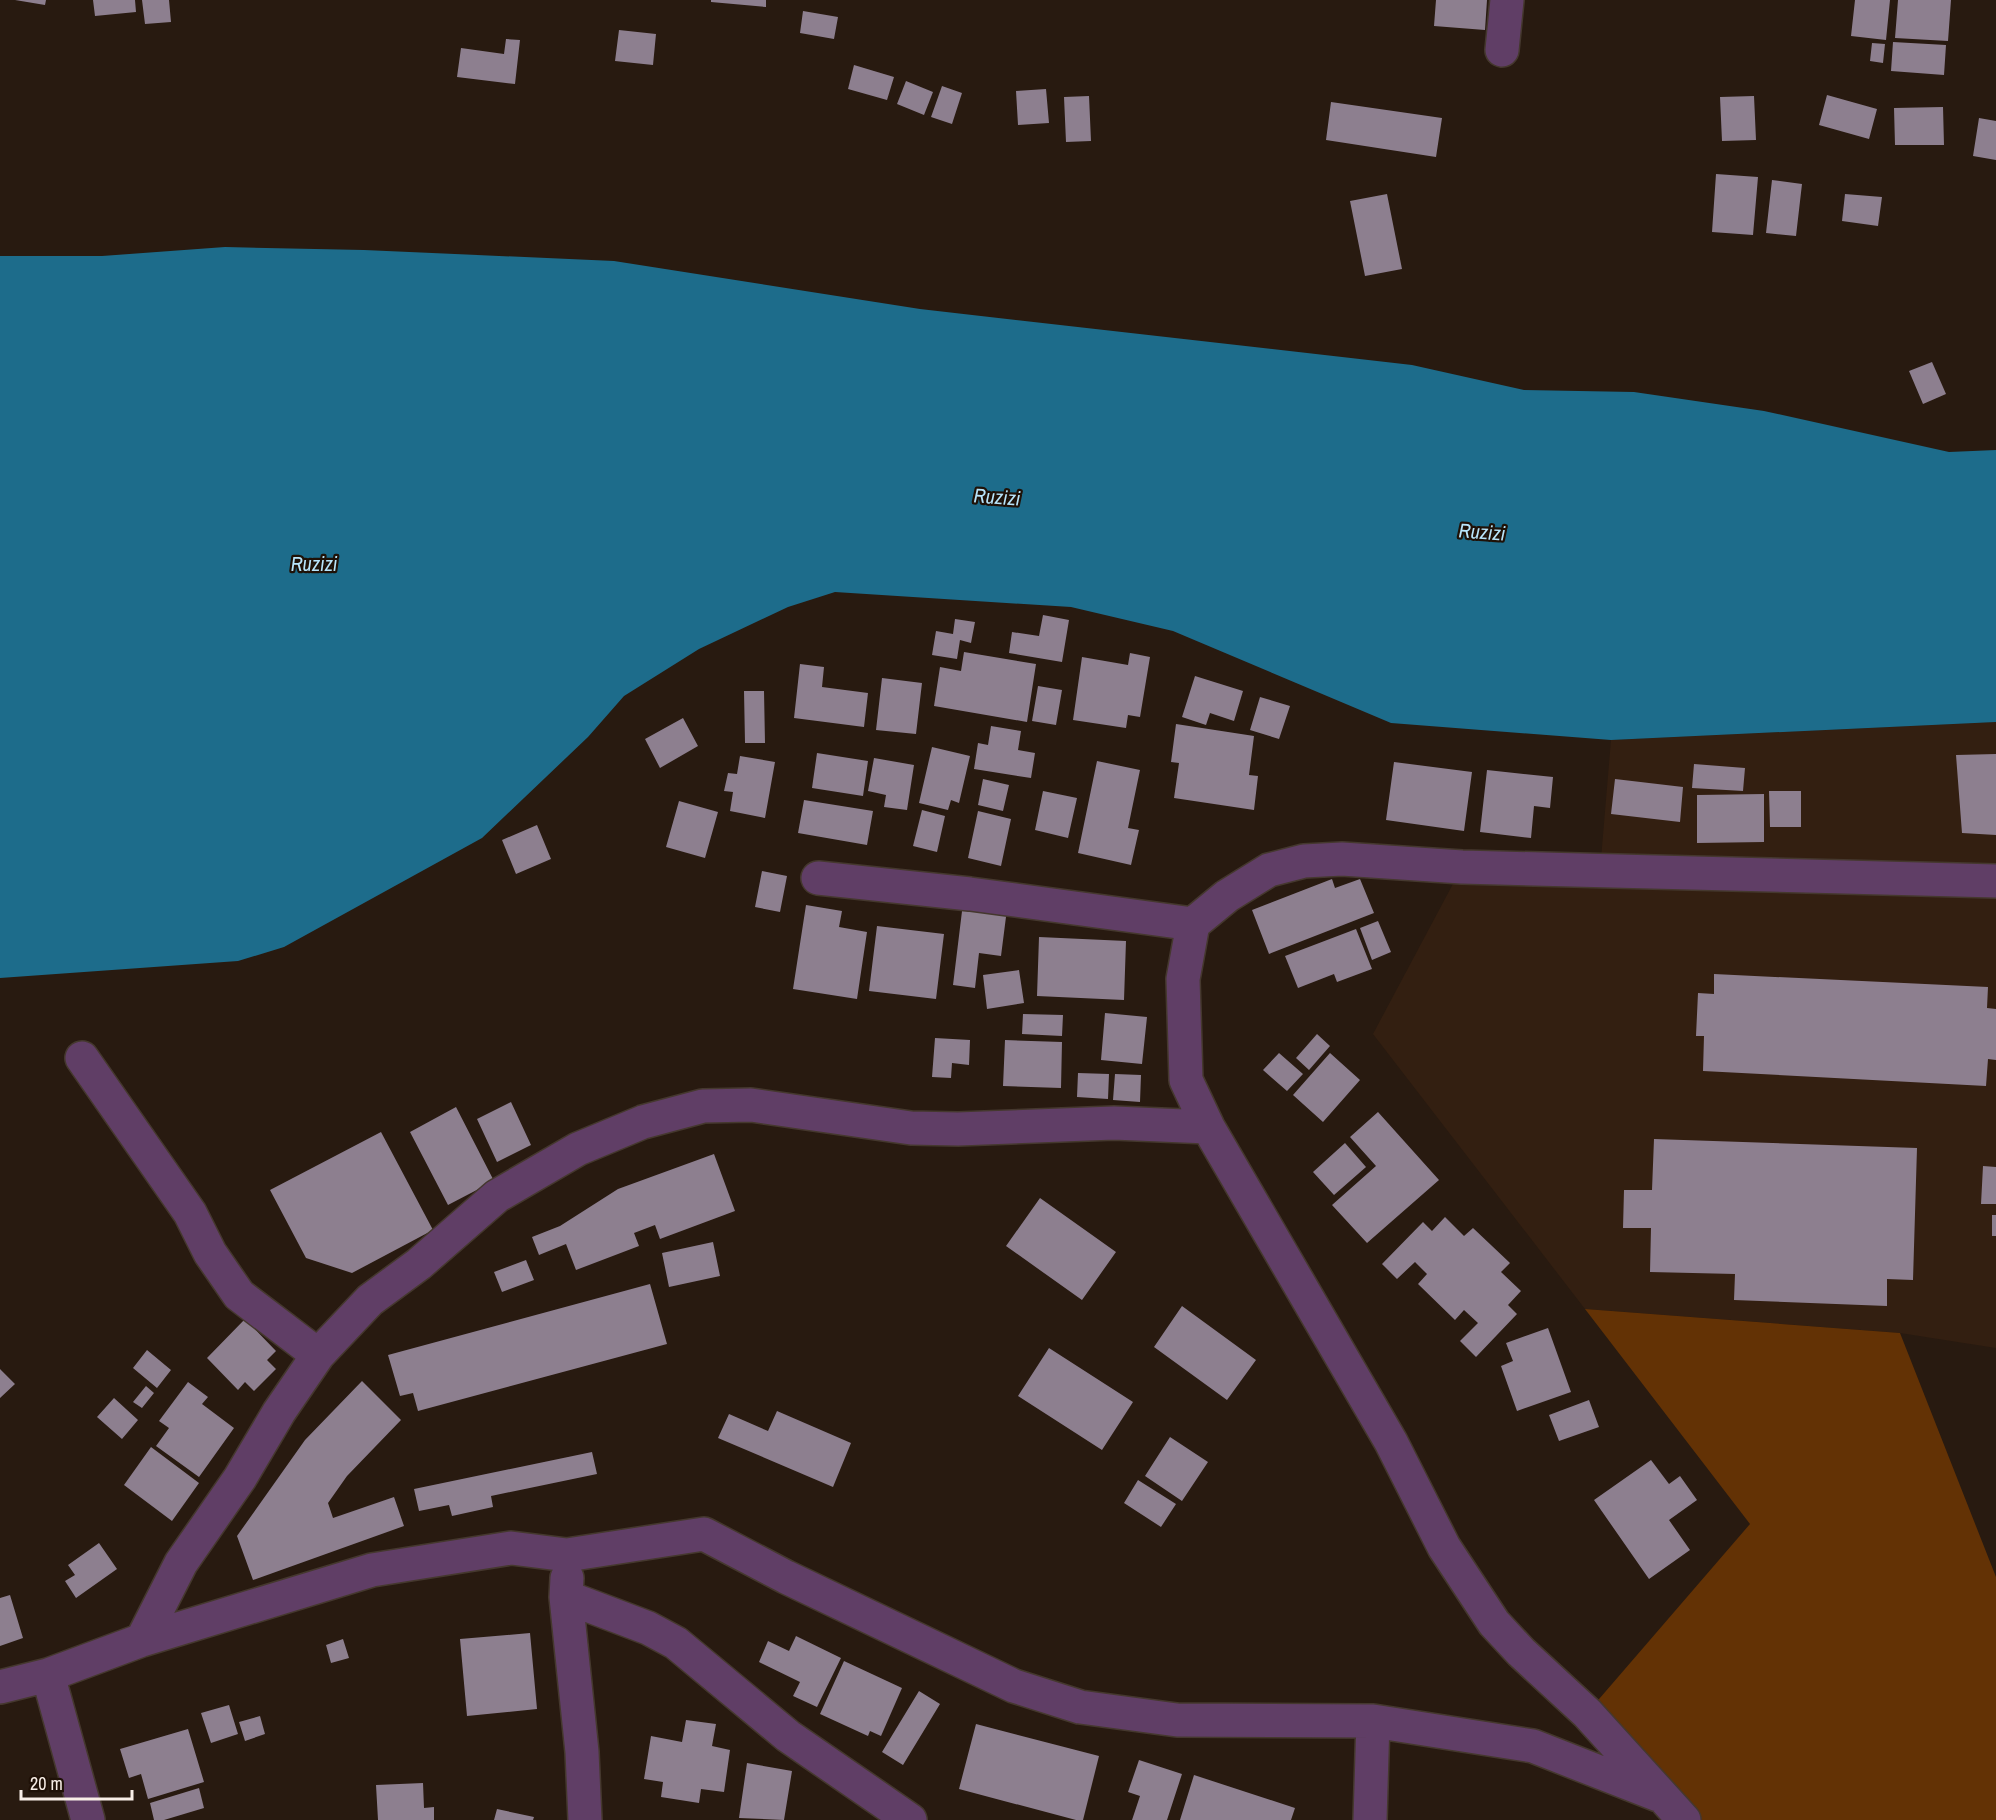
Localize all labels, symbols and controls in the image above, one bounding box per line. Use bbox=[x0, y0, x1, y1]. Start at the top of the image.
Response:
water label: Ruzizi bbox=[973, 481, 1022, 512]
water label: Ruzizi bbox=[1458, 516, 1507, 547]
water label: Ruzizi bbox=[291, 550, 338, 577]
scale bar bbox=[21, 1763, 132, 1801]
text: 20 m bbox=[30, 1771, 63, 1796]

